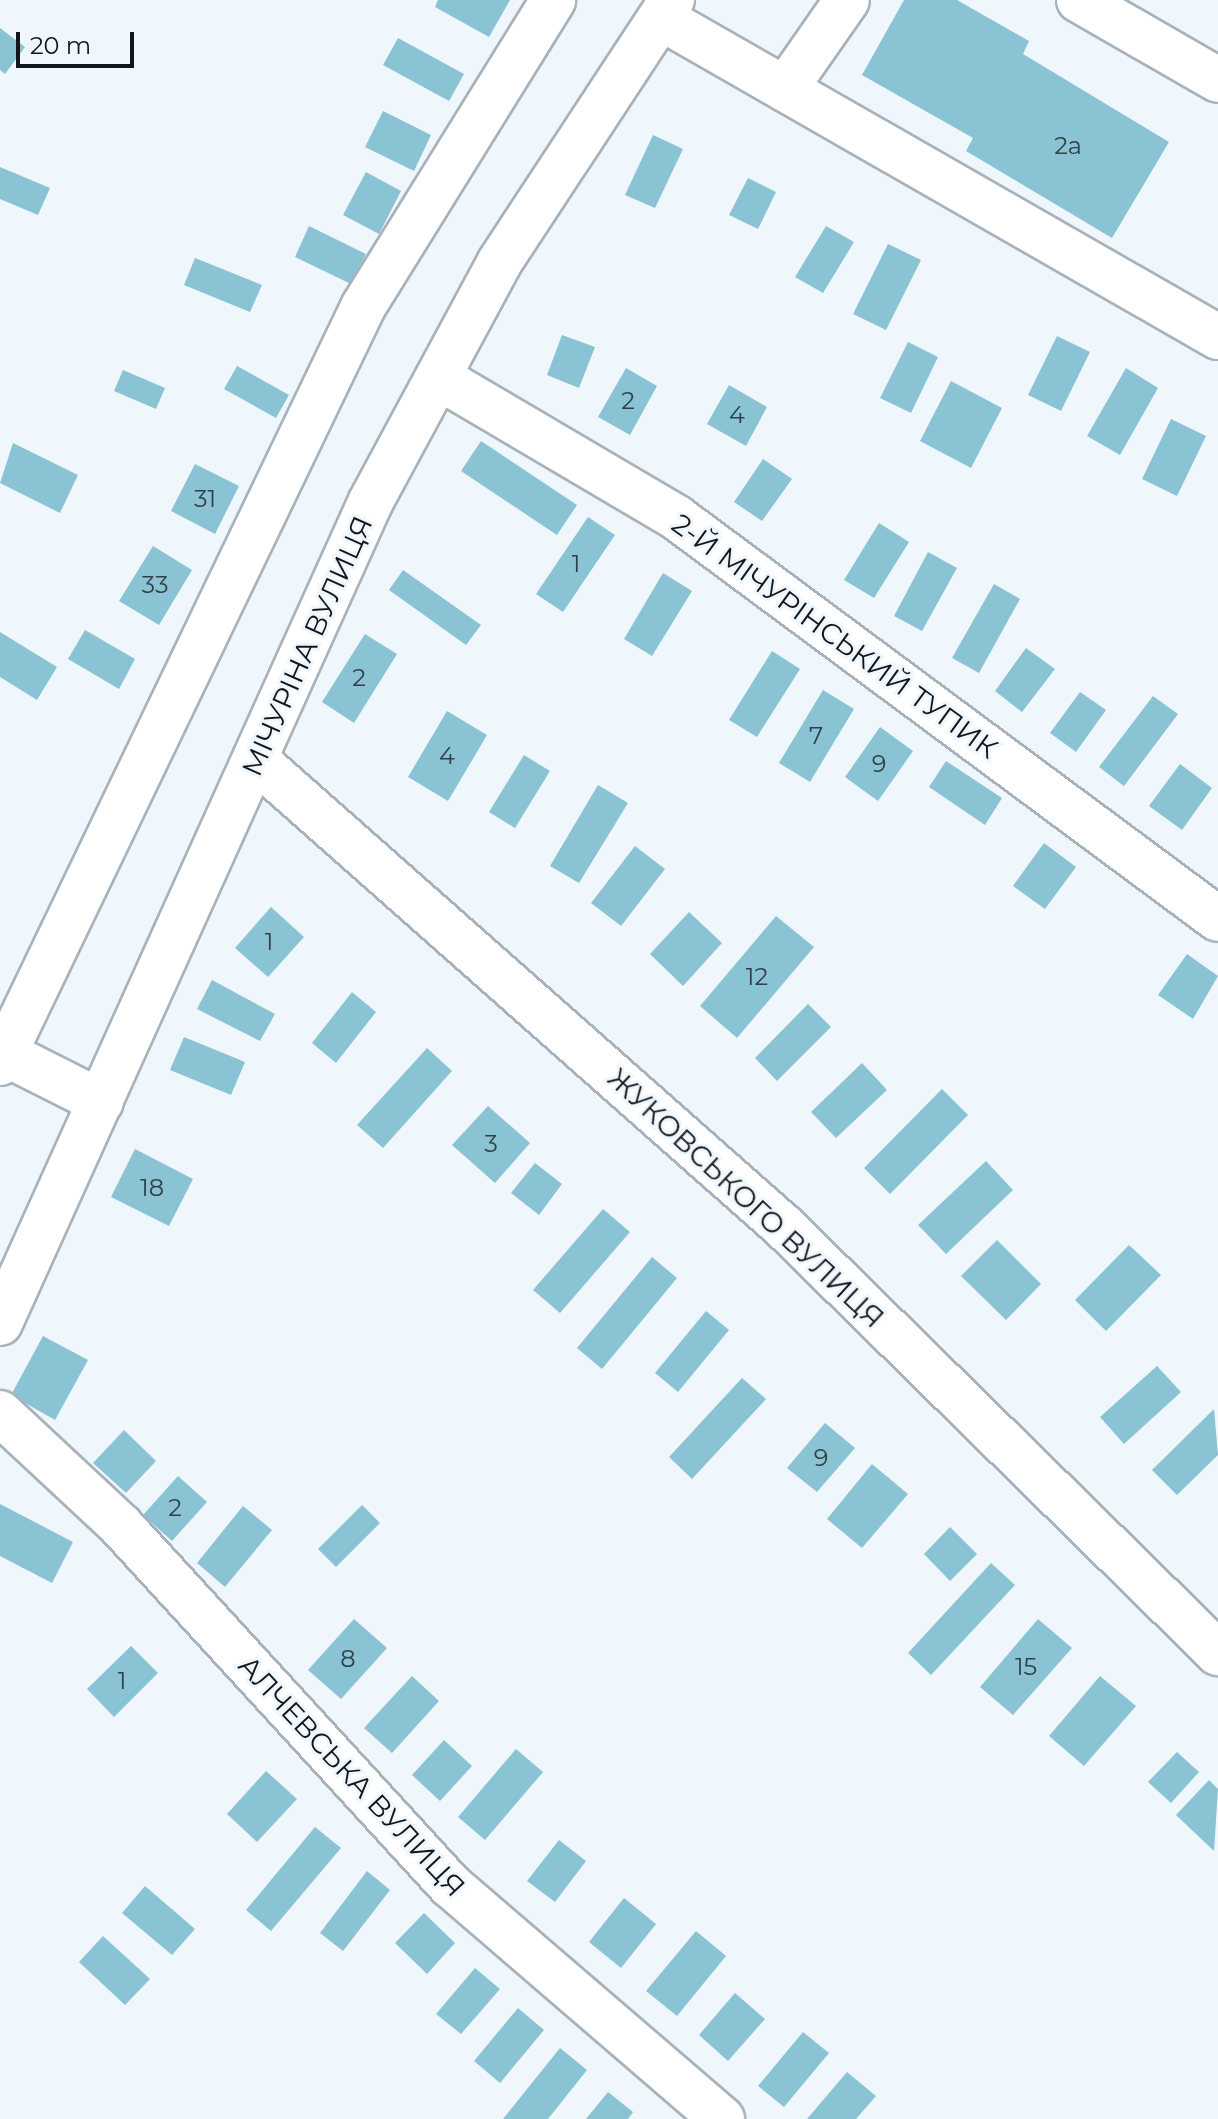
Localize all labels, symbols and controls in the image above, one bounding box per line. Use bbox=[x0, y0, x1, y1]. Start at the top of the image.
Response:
scale bar bbox=[20, 16, 138, 66]
text: 20 m bbox=[30, 31, 91, 60]
house number: 2а bbox=[1054, 132, 1082, 160]
house number: 2 bbox=[621, 387, 635, 415]
house number: 4 bbox=[729, 401, 745, 429]
house number: 31 bbox=[194, 485, 216, 513]
street label: 2-Й МІЧУРІНСЬКИЙ ТУПИК bbox=[666, 507, 1004, 765]
street label: МІЧУРІНА ВУЛИЦЯ bbox=[235, 511, 379, 781]
house number: 1 bbox=[572, 550, 580, 578]
house number: 33 bbox=[142, 571, 168, 599]
house number: 2 bbox=[352, 664, 366, 692]
house number: 7 bbox=[809, 722, 823, 750]
house number: 4 bbox=[439, 742, 455, 770]
house number: 9 bbox=[872, 750, 886, 778]
house number: 1 bbox=[265, 928, 273, 956]
house number: 12 bbox=[746, 963, 768, 991]
street label: ЖУКОВСЬКОГО ВУЛИЦЯ bbox=[601, 1061, 891, 1335]
house number: 3 bbox=[484, 1130, 498, 1158]
house number: 18 bbox=[140, 1174, 164, 1202]
house number: 9 bbox=[814, 1444, 828, 1472]
house number: 2 bbox=[168, 1494, 182, 1522]
house number: 8 bbox=[340, 1645, 356, 1673]
street label: АЛЧЕВСЬКА ВУЛИЦЯ bbox=[232, 1649, 472, 1903]
house number: 15 bbox=[1015, 1653, 1037, 1681]
house number: 1 bbox=[118, 1667, 126, 1695]

